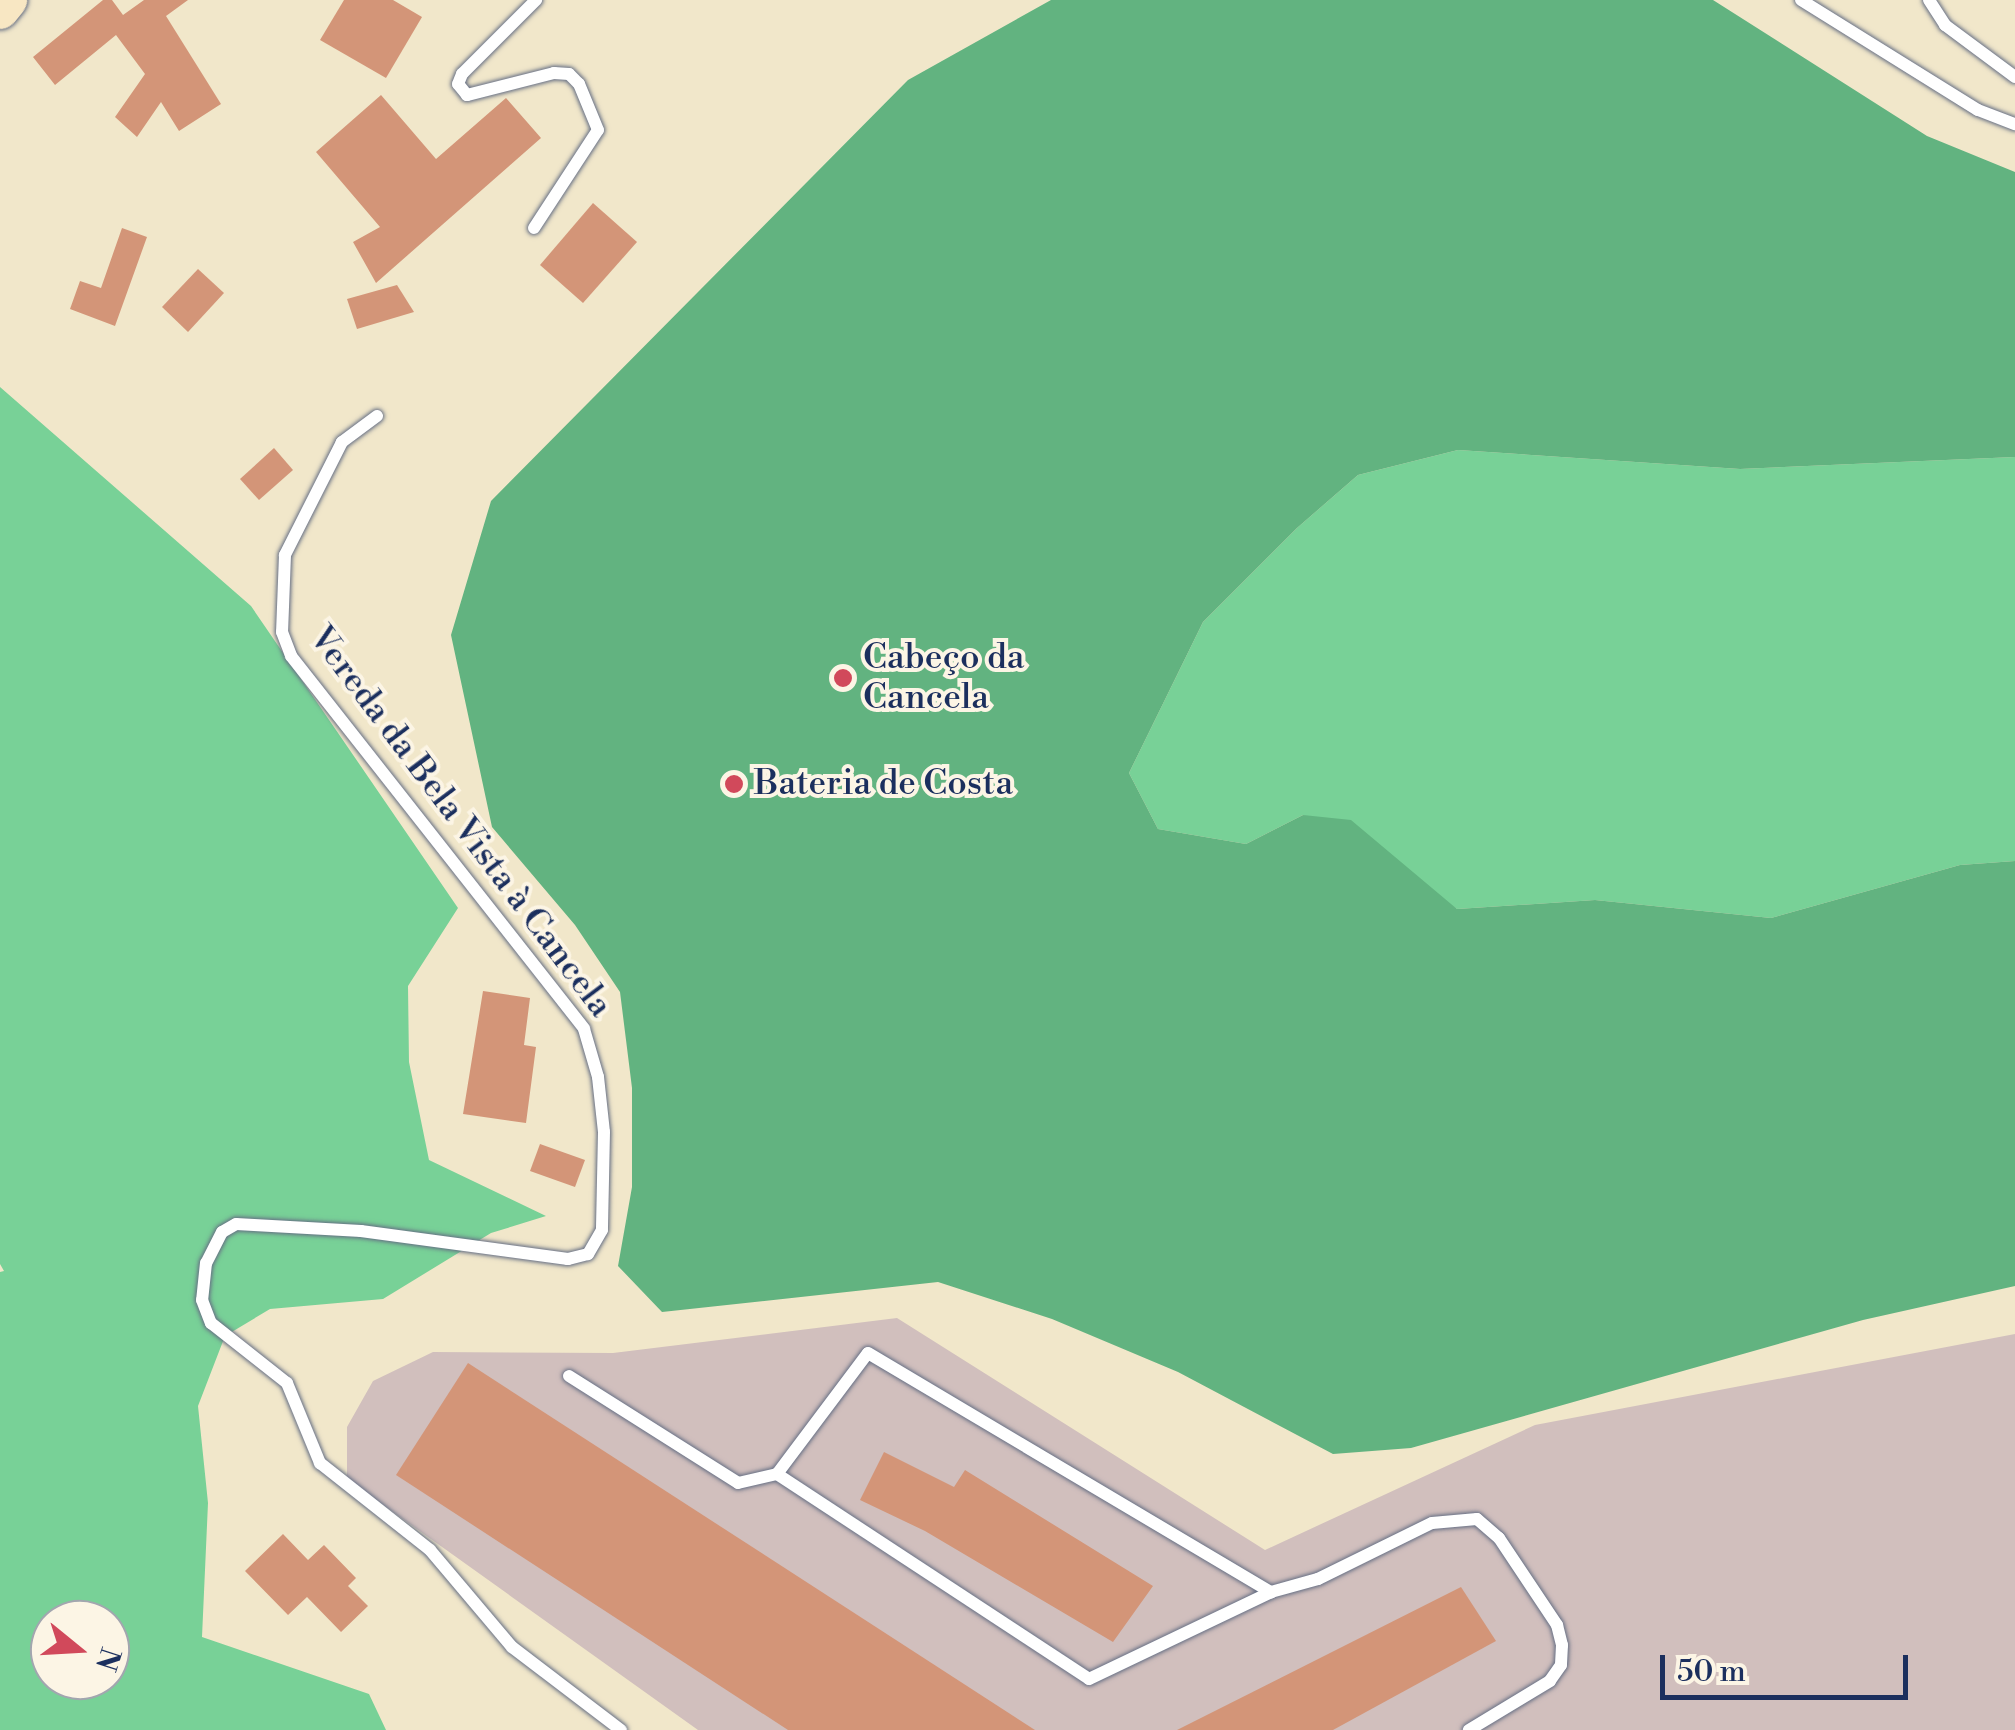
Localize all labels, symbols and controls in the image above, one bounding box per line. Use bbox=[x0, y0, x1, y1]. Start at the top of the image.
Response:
street label: Vereda da Bela Vista à Cancela bbox=[299, 618, 621, 1026]
place label: Cabeço da Cancela bbox=[863, 637, 1025, 719]
marker: Cabeço da Cancela bbox=[832, 667, 854, 689]
place label: Bateria de Costa bbox=[754, 763, 1013, 805]
marker: Bateria de Costa bbox=[723, 773, 745, 795]
north arrow bbox=[30, 1600, 130, 1700]
scale bar bbox=[1665, 1635, 1912, 1697]
text: N bbox=[87, 1643, 127, 1675]
text: 50 m bbox=[1677, 1653, 1746, 1691]

